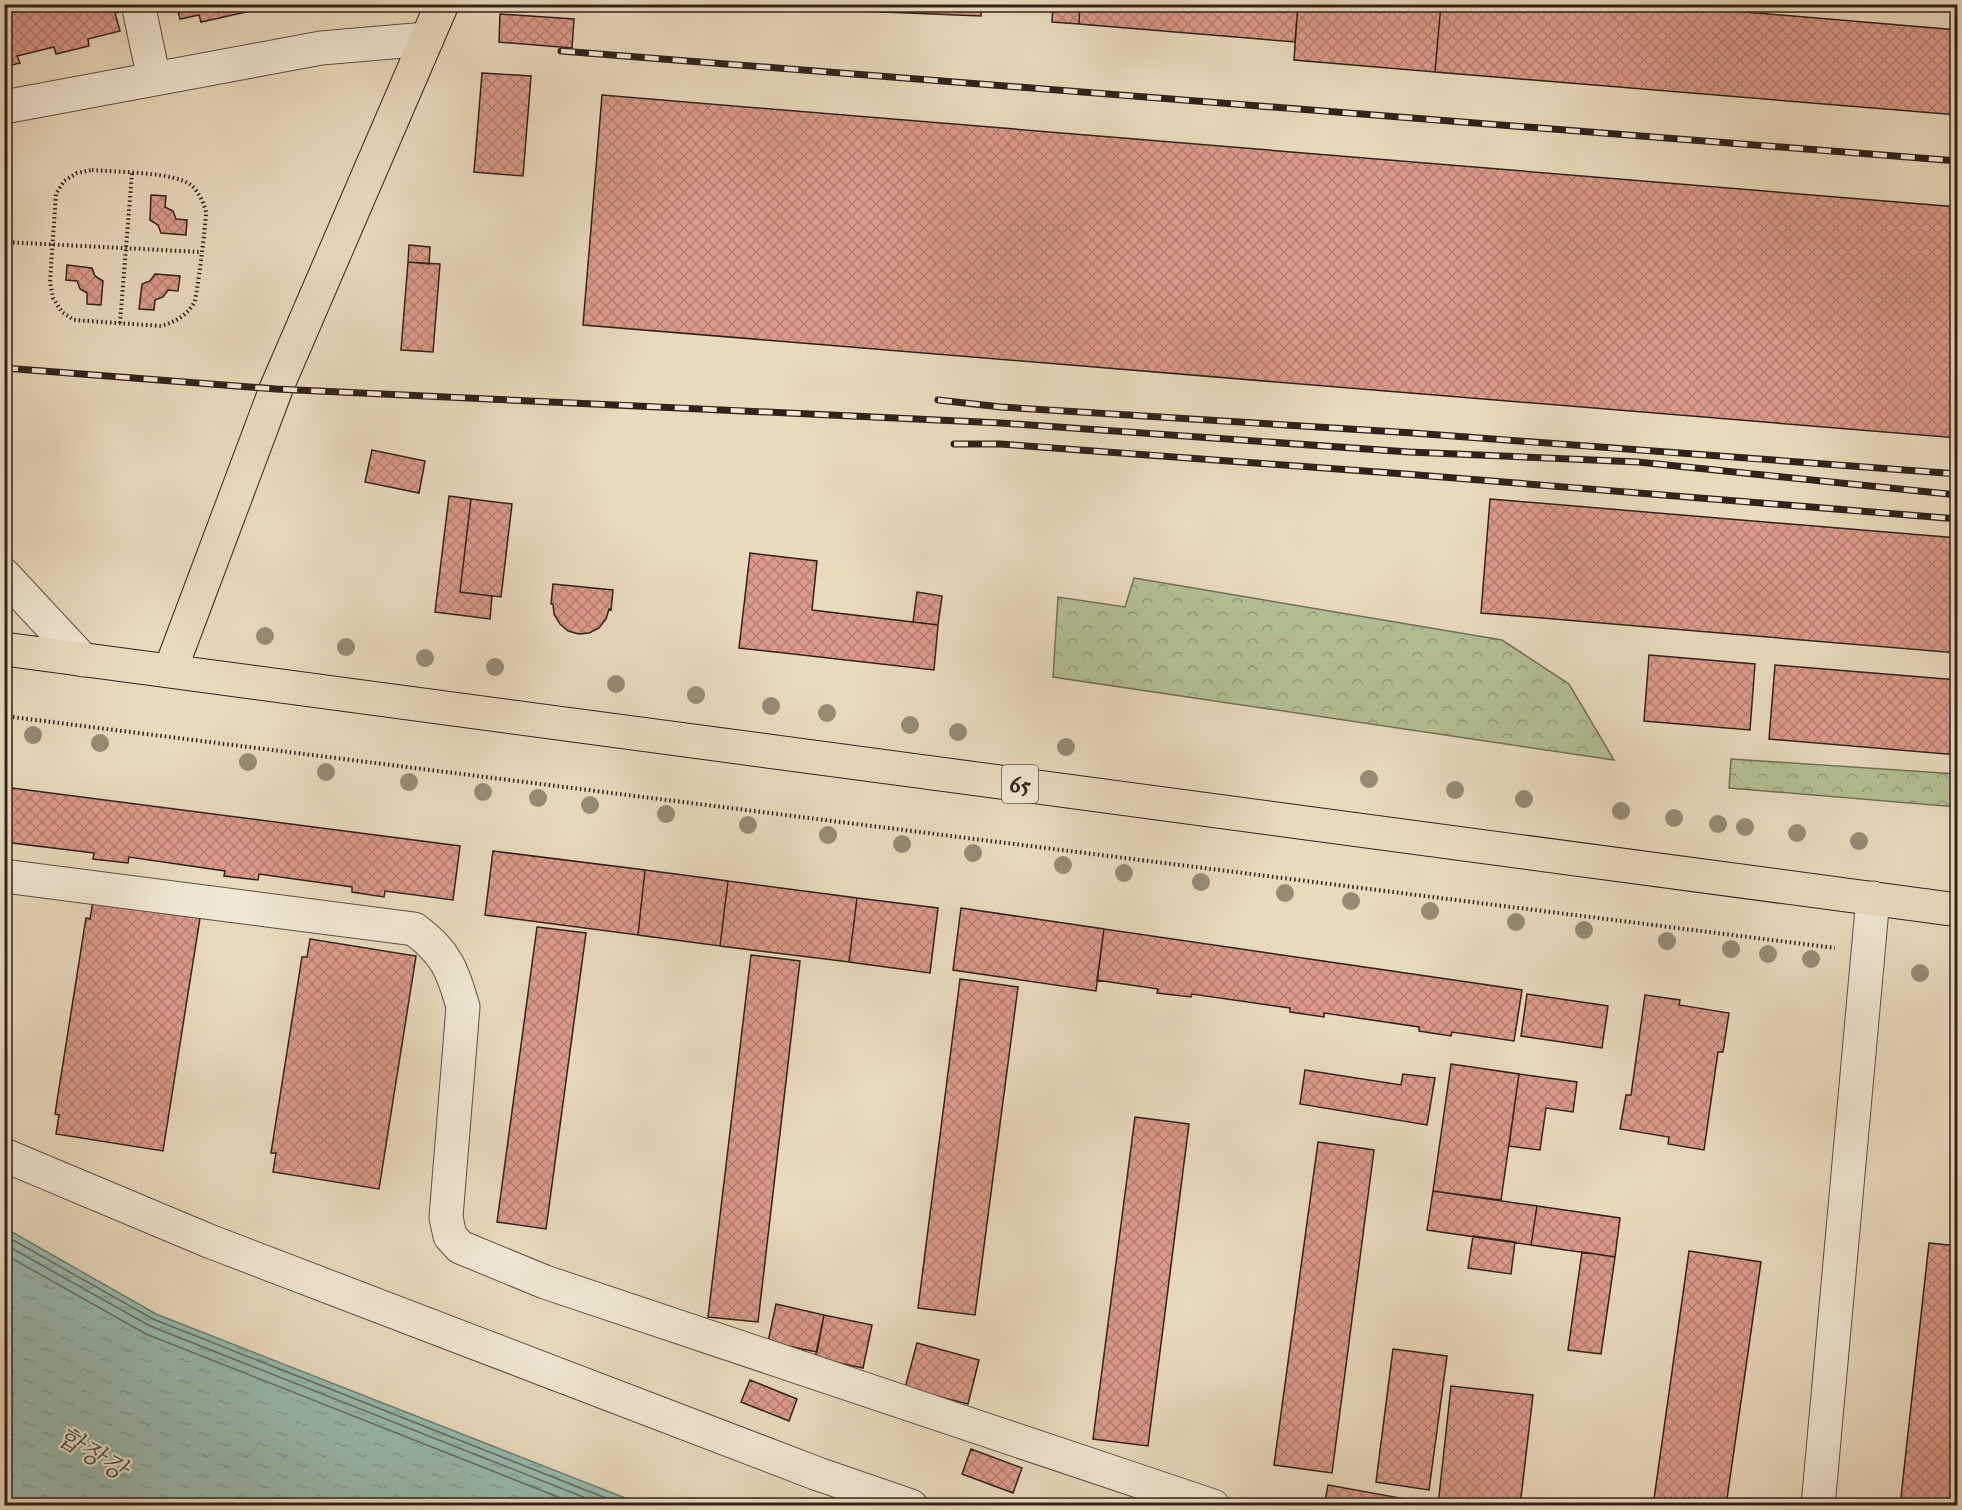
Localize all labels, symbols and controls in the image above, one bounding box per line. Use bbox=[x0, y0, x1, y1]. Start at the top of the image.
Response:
road number: 65 bbox=[1002, 765, 1038, 803]
water label: 합장강 bbox=[51, 1420, 136, 1488]

